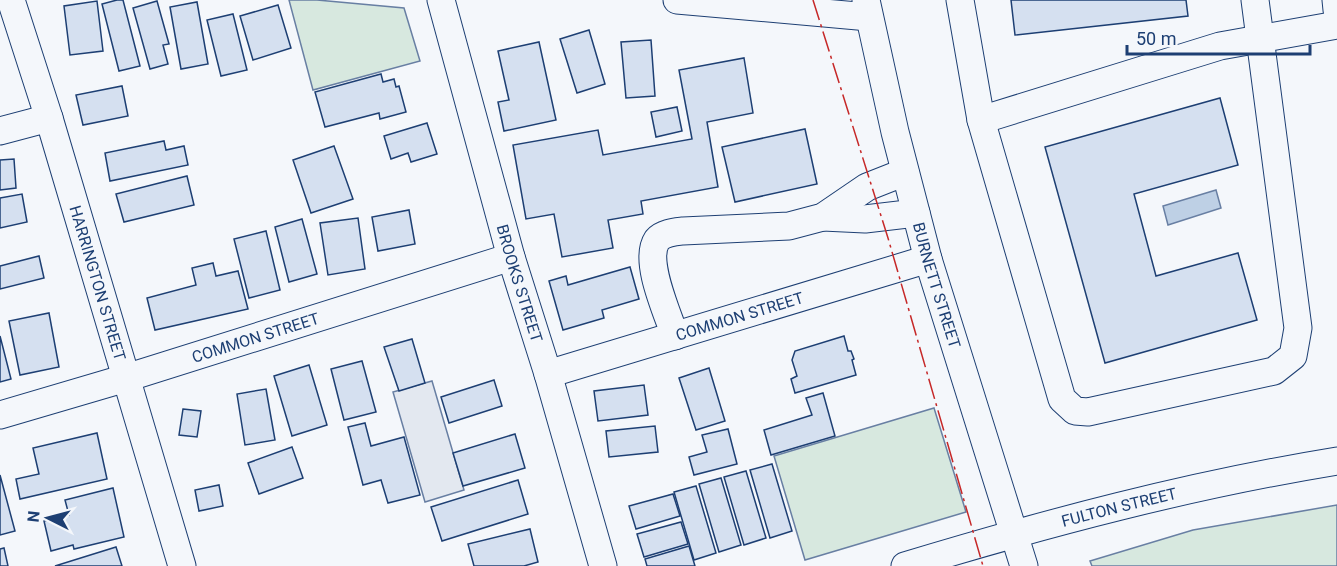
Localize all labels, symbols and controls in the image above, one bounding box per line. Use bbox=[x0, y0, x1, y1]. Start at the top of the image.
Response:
scale bar bbox=[1127, 18, 1310, 56]
text: 50 m bbox=[1136, 28, 1176, 49]
street label: HARRINGTON STREET bbox=[65, 203, 130, 363]
street label: BURNETT STREET bbox=[909, 220, 964, 351]
street label: BROOKS STREET bbox=[493, 222, 546, 345]
street label: COMMON STREET bbox=[673, 288, 806, 345]
street label: COMMON STREET bbox=[189, 309, 322, 367]
street label: FULTON STREET bbox=[1059, 484, 1179, 531]
north arrow bbox=[18, 488, 78, 548]
text: N bbox=[24, 510, 44, 523]

